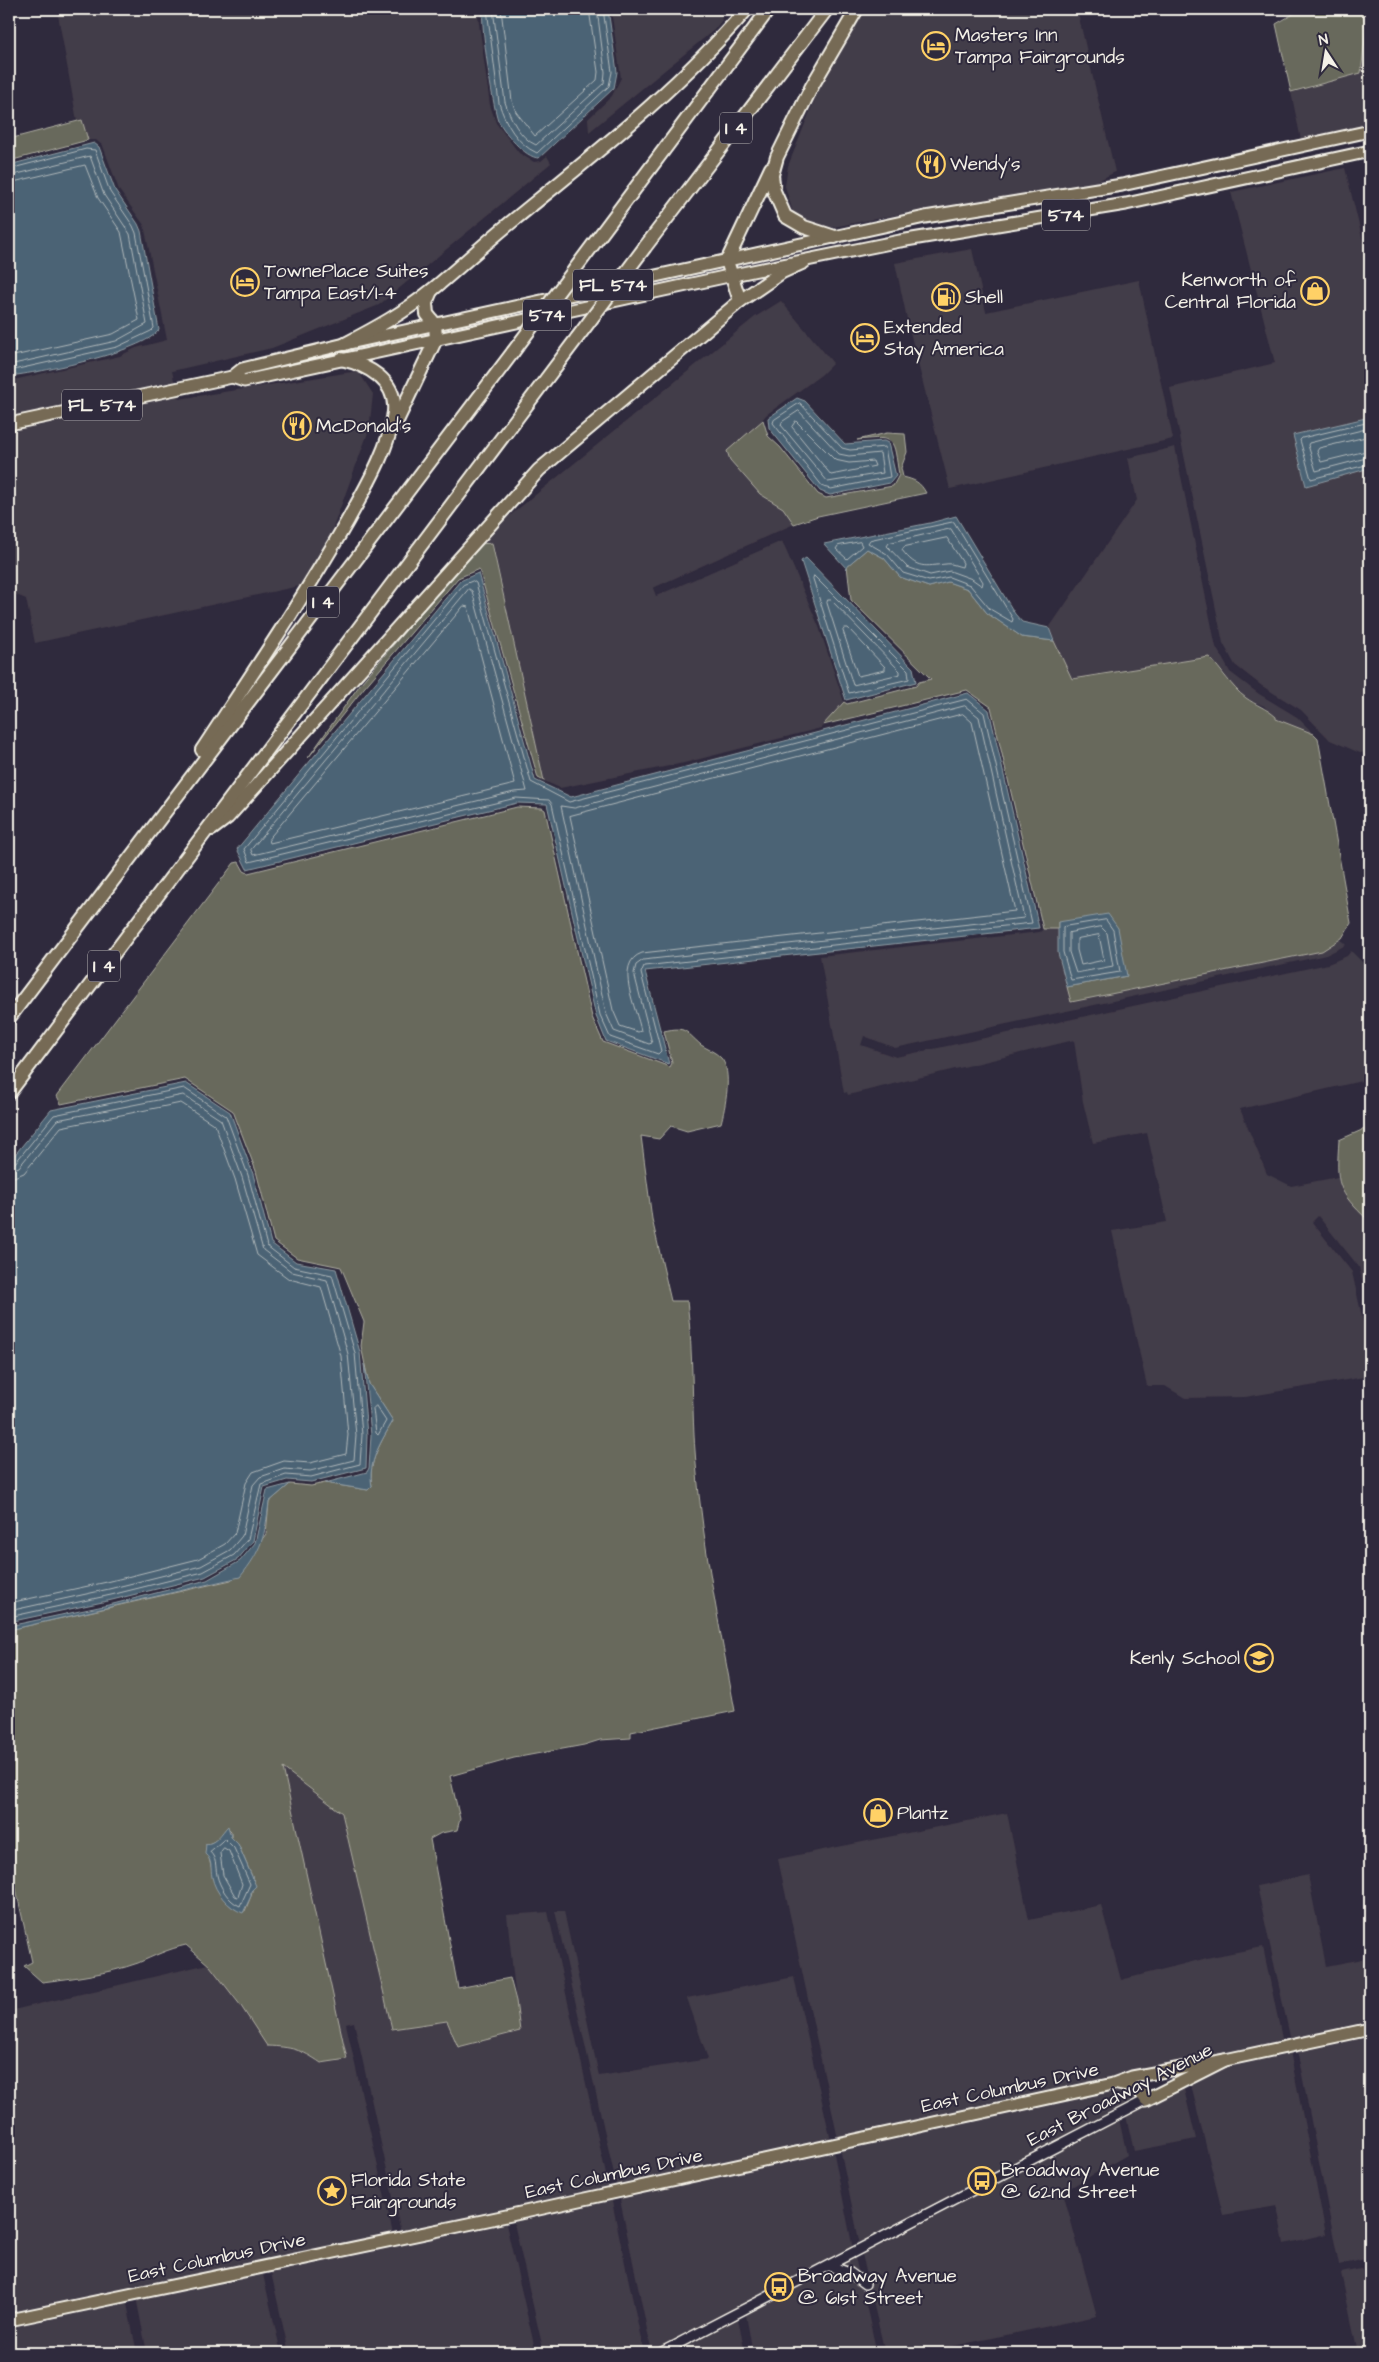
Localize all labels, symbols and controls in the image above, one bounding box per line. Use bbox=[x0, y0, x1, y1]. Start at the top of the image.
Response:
place label: Masters Inn Tampa Fairgrounds bbox=[955, 22, 1125, 72]
north arrow bbox=[1302, 28, 1352, 78]
text: N bbox=[1317, 30, 1330, 51]
hotel icon: Masters Inn Tampa Fairgrounds bbox=[921, 31, 951, 61]
road number: I 4 bbox=[720, 112, 752, 144]
restaurant icon: Wendy's bbox=[916, 149, 946, 179]
place label: Wendy's bbox=[950, 151, 1020, 179]
road number: 574 bbox=[1042, 200, 1090, 230]
place label: TownePlace Suites Tampa East/I-4 bbox=[264, 258, 429, 307]
hotel icon: TownePlace Suites Tampa East/I-4 bbox=[230, 267, 260, 297]
place label: Kenworth of Central Florida bbox=[1165, 267, 1297, 316]
road number: FL 574 bbox=[573, 270, 653, 300]
shop icon: Kenworth of Central Florida bbox=[1300, 276, 1330, 306]
fuel station icon: Shell bbox=[931, 282, 961, 312]
place label: Shell bbox=[965, 284, 1003, 311]
road number: 574 bbox=[523, 300, 571, 330]
place label: Extended Stay America bbox=[884, 314, 1004, 364]
hotel icon: Extended Stay America bbox=[850, 323, 880, 353]
road number: FL 574 bbox=[62, 390, 142, 420]
restaurant icon: McDonald's bbox=[282, 411, 312, 441]
place label: McDonald's bbox=[316, 413, 411, 440]
road number: I 4 bbox=[307, 586, 339, 618]
road number: I 4 bbox=[88, 950, 120, 981]
school or university icon: Kenly School bbox=[1244, 1643, 1274, 1673]
place label: Kenly School bbox=[1130, 1645, 1240, 1673]
shop icon: Plantz bbox=[863, 1798, 893, 1828]
place label: Plantz bbox=[897, 1800, 949, 1827]
street label: East Broadway Avenue bbox=[1023, 2037, 1218, 2154]
street label: East Columbus Drive bbox=[919, 2056, 1101, 2120]
street label: East Columbus Drive bbox=[523, 2142, 705, 2206]
place label: Broadway Avenue @ 62nd Street bbox=[1001, 2157, 1160, 2206]
bus stop icon: Broadway Avenue @ 62nd Street bbox=[967, 2166, 997, 2196]
place label: Florida State Fairgrounds bbox=[351, 2167, 466, 2217]
place icon: Florida State Fairgrounds bbox=[317, 2176, 347, 2206]
street label: East Columbus Drive bbox=[126, 2226, 308, 2290]
place label: Broadway Avenue @ 61st Street bbox=[798, 2263, 957, 2312]
bus stop icon: Broadway Avenue @ 61st Street bbox=[764, 2272, 794, 2302]

